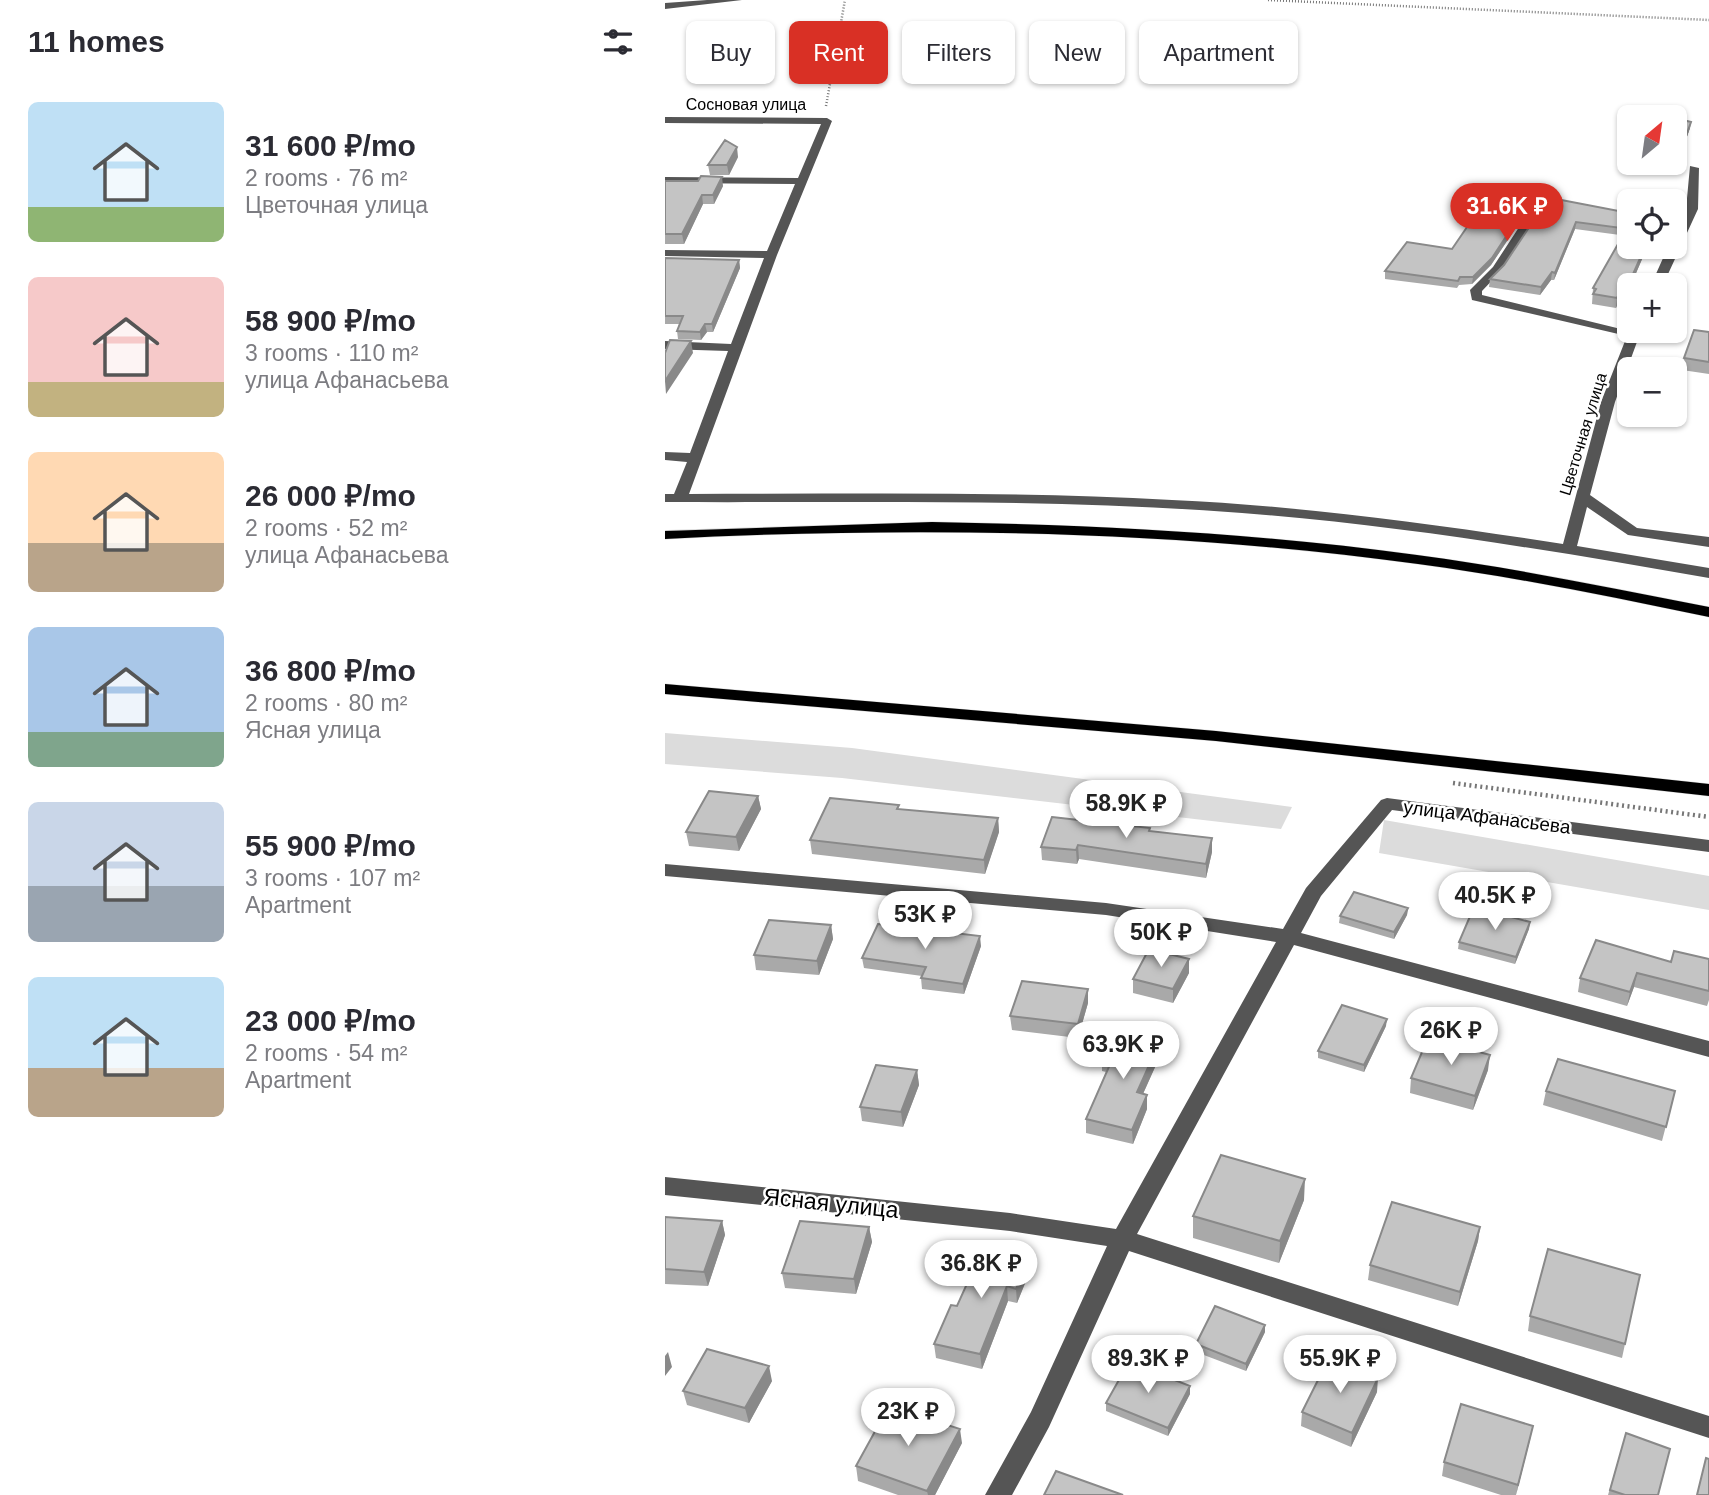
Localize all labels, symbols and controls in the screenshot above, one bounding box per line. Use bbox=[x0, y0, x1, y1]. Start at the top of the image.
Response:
chip: Buy bbox=[686, 21, 775, 84]
chip: Rent bbox=[789, 21, 888, 84]
chip: Filters bbox=[902, 21, 1015, 84]
chip: New bbox=[1029, 21, 1125, 84]
chip: Apartment bbox=[1139, 21, 1298, 84]
icon: filters bbox=[599, 23, 637, 61]
text: 11 homes bbox=[28, 25, 165, 58]
street label: Сосновая улица bbox=[686, 96, 806, 113]
north arrow bbox=[1617, 105, 1687, 175]
map controls bbox=[1617, 105, 1687, 427]
text: 31 600 ₽/mo bbox=[245, 129, 416, 162]
icon: home bbox=[84, 130, 168, 214]
text: 2 rooms · 76 m² bbox=[245, 165, 407, 191]
pin: 31.6K ₽ bbox=[1442, 184, 1572, 243]
button: locate bbox=[1617, 189, 1687, 259]
text: Цветочная улица bbox=[245, 192, 428, 218]
text: 31.6K ₽ bbox=[1466, 193, 1548, 219]
button: + bbox=[1617, 273, 1687, 343]
text: 58 900 ₽/mo bbox=[245, 304, 416, 337]
icon: home bbox=[84, 305, 168, 389]
text: 3 rooms · 110 m² bbox=[245, 340, 418, 366]
button: − bbox=[1617, 357, 1687, 427]
text: улица Афанасьева bbox=[245, 367, 448, 393]
street label: Цветочная улица bbox=[1556, 371, 1610, 497]
text: 26 000 ₽/mo bbox=[245, 479, 416, 512]
icon: home bbox=[84, 480, 168, 564]
text: 2 rooms · 52 m² bbox=[245, 515, 407, 541]
text: улица Афанасьева bbox=[245, 542, 448, 568]
text: 36 800 ₽/mo bbox=[245, 654, 416, 687]
icon: home bbox=[84, 655, 168, 739]
text: 2 rooms · 80 m² bbox=[245, 690, 407, 716]
text: Ясная улица bbox=[245, 717, 381, 743]
pin: 58.9K ₽ bbox=[1061, 780, 1191, 840]
text: 58.9K ₽ bbox=[1085, 790, 1167, 816]
street label: улица Афанасьева bbox=[1402, 796, 1572, 838]
text: 55 900 ₽/mo bbox=[245, 829, 416, 862]
icon: home bbox=[84, 830, 168, 914]
text: 3 rooms · 107 m² bbox=[245, 865, 420, 891]
pin: 40.5K ₽ bbox=[1430, 872, 1560, 932]
text: 40.5K ₽ bbox=[1454, 882, 1536, 908]
text: Apartment bbox=[245, 892, 351, 918]
pin: 53K ₽ bbox=[876, 892, 974, 951]
text: 53K ₽ bbox=[894, 901, 956, 927]
pin: 50K ₽ bbox=[1112, 909, 1210, 969]
text: 50K ₽ bbox=[1130, 919, 1192, 945]
text: 23 000 ₽/mo bbox=[245, 1004, 416, 1037]
icon: home bbox=[84, 1005, 168, 1089]
pin: 26K ₽ bbox=[1402, 1007, 1500, 1067]
text: 26K ₽ bbox=[1420, 1017, 1482, 1043]
pin: 63.9K ₽ bbox=[1058, 1021, 1188, 1081]
text: 63.9K ₽ bbox=[1082, 1031, 1164, 1057]
text: 2 rooms · 54 m² bbox=[245, 1040, 407, 1066]
text: Apartment bbox=[245, 1067, 351, 1093]
street label: Ясная улица bbox=[762, 1183, 900, 1223]
pin: 36.8K ₽ bbox=[916, 1240, 1046, 1300]
text: 36.8K ₽ bbox=[940, 1250, 1022, 1276]
pin: 89.3K ₽ bbox=[1083, 1336, 1213, 1395]
pin: 55.9K ₽ bbox=[1275, 1336, 1405, 1395]
text: 89.3K ₽ bbox=[1107, 1345, 1189, 1371]
text: 55.9K ₽ bbox=[1299, 1345, 1381, 1371]
pin: 23K ₽ bbox=[859, 1388, 957, 1448]
text: 23K ₽ bbox=[877, 1398, 939, 1424]

